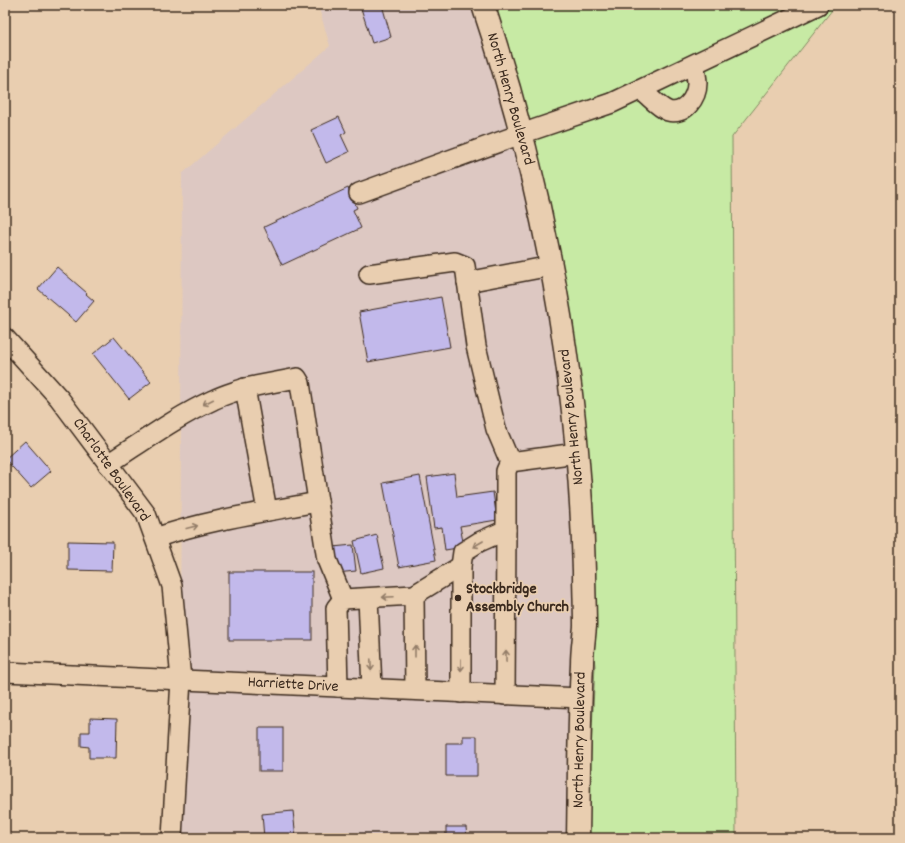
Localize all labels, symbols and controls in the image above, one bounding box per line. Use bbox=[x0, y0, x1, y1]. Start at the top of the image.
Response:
street label: North Henry Boulevard bbox=[480, 30, 540, 168]
street label: North Henry Boulevard bbox=[553, 348, 591, 486]
one-way arrow bbox=[203, 399, 215, 406]
street label: Charlotte Boulevard bbox=[67, 413, 155, 527]
one-way arrow bbox=[185, 523, 198, 531]
one-way arrow bbox=[472, 540, 484, 548]
place label: Stockbridge Assembly Church bbox=[466, 578, 569, 619]
one-way arrow bbox=[382, 593, 395, 600]
marker: Stockbridge Assembly Church bbox=[453, 593, 463, 603]
one-way arrow bbox=[411, 645, 419, 658]
one-way arrow bbox=[502, 650, 509, 663]
one-way arrow bbox=[367, 658, 374, 671]
one-way arrow bbox=[457, 658, 465, 671]
street label: Harriette Drive bbox=[247, 671, 339, 699]
street label: North Henry Boulevard bbox=[567, 671, 593, 809]

